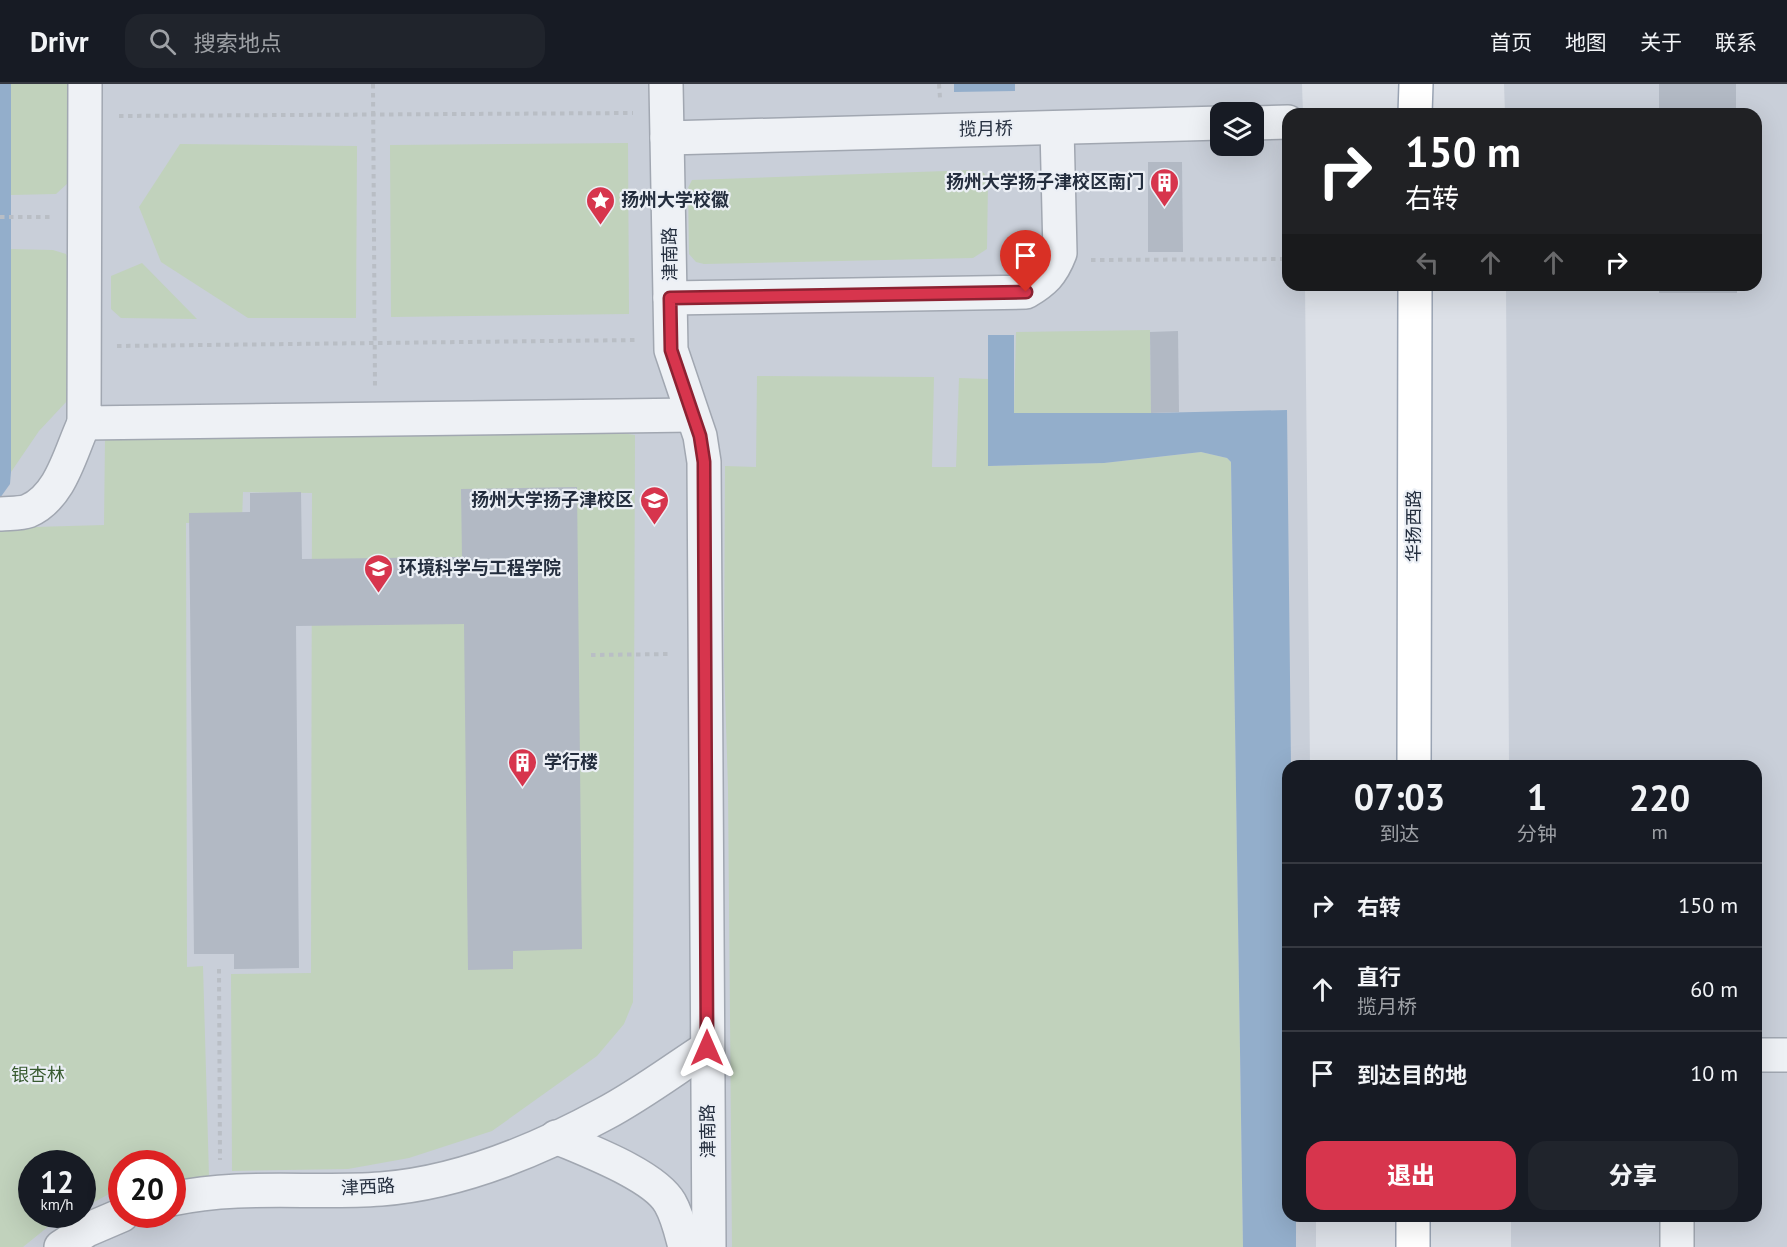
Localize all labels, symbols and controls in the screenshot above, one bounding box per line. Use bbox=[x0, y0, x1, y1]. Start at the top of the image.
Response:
search box bbox=[125, 14, 545, 68]
text: Drivr bbox=[30, 23, 89, 60]
icon: search bbox=[146, 25, 179, 58]
text: 搜索地点 bbox=[194, 29, 282, 57]
text: 首页 bbox=[1490, 29, 1532, 56]
text: 地图 bbox=[1565, 29, 1607, 56]
text: 关于 bbox=[1640, 29, 1682, 56]
text: 联系 bbox=[1715, 29, 1757, 56]
map controls bbox=[1210, 102, 1264, 156]
button: layers bbox=[1210, 102, 1264, 156]
street label: 揽月桥 bbox=[959, 117, 1013, 140]
text: 150 m bbox=[1405, 124, 1521, 179]
icon: right bbox=[1306, 132, 1384, 210]
building icon: 扬州大学扬子津校区南门 bbox=[1149, 166, 1181, 208]
place label: 扬州大学扬子津校区南门 bbox=[946, 170, 1144, 193]
text: 右转 bbox=[1405, 181, 1459, 215]
place icon: 扬州大学校徽 bbox=[584, 184, 616, 226]
place label: 扬州大学校徽 bbox=[621, 188, 729, 211]
street label: 津南路 bbox=[658, 227, 681, 281]
pin bbox=[1000, 230, 1051, 292]
icon: arrive bbox=[1009, 239, 1042, 272]
icon: left bbox=[1411, 246, 1444, 279]
icon: ahead bbox=[1474, 246, 1507, 279]
icon: ahead bbox=[1537, 246, 1570, 279]
icon: right bbox=[1600, 246, 1633, 279]
school or university icon: 扬州大学扬子津校区 bbox=[638, 484, 670, 526]
place label: 扬州大学扬子津校区 bbox=[471, 488, 633, 511]
street label: 华扬西路 bbox=[1402, 490, 1425, 562]
school or university icon: 环境科学与工程学院 bbox=[362, 552, 394, 594]
place label: 环境科学与工程学院 bbox=[399, 556, 561, 579]
building icon: 学行楼 bbox=[507, 746, 539, 788]
place label: 学行楼 bbox=[544, 750, 598, 773]
text: 07:03 bbox=[1354, 773, 1445, 820]
text: 1 bbox=[1527, 773, 1547, 820]
text: 220 bbox=[1629, 774, 1690, 821]
text: m bbox=[1651, 819, 1668, 845]
text: 到达 bbox=[1380, 821, 1420, 847]
text: 分钟 bbox=[1517, 821, 1557, 847]
icon: right bbox=[1306, 889, 1339, 922]
text: 150 m bbox=[1678, 891, 1738, 919]
text: 右转 bbox=[1357, 893, 1401, 921]
text: 直行 bbox=[1357, 963, 1401, 991]
icon: ahead bbox=[1306, 973, 1339, 1006]
text: 60 m bbox=[1690, 975, 1738, 1003]
text: 揽月桥 bbox=[1357, 994, 1417, 1020]
position arrow bbox=[675, 1016, 739, 1080]
icon: arrive bbox=[1306, 1057, 1339, 1090]
text: 10 m bbox=[1690, 1059, 1738, 1087]
text: 到达目的地 bbox=[1357, 1061, 1467, 1089]
park label: 银杏林 bbox=[11, 1063, 65, 1086]
street label: 津南路 bbox=[696, 1104, 719, 1158]
button: 退出 bbox=[1306, 1141, 1516, 1210]
button: 分享 bbox=[1528, 1141, 1738, 1210]
speed limit sign: 20 bbox=[108, 1150, 186, 1228]
text: 12 bbox=[40, 1162, 74, 1201]
street label: 津西路 bbox=[340, 1174, 396, 1199]
text: km/h bbox=[41, 1195, 73, 1214]

